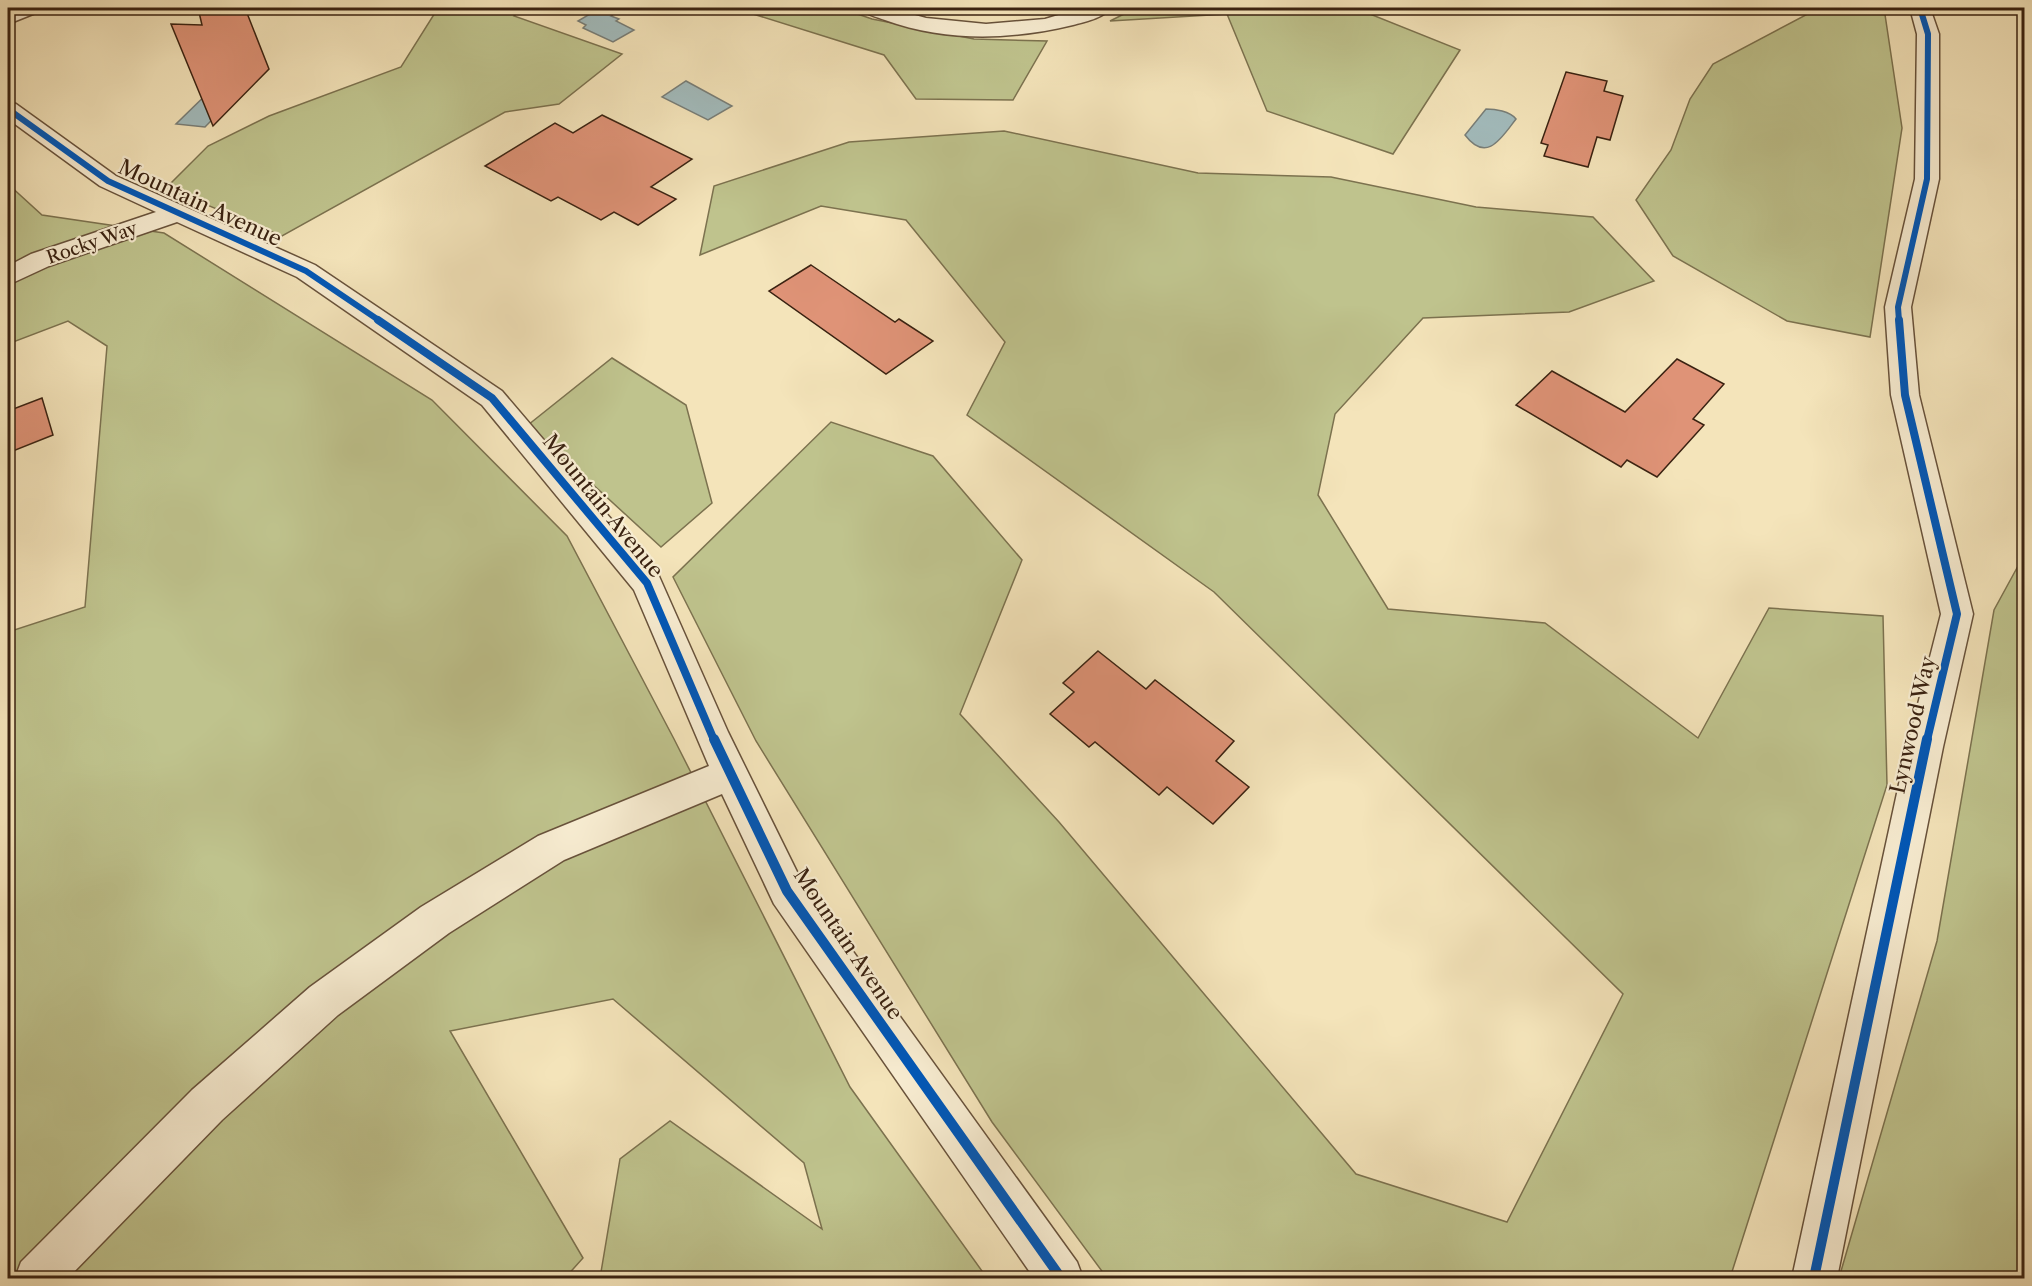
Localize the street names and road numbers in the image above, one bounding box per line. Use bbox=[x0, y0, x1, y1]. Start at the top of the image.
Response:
street label: Mountain Avenue bbox=[115, 154, 286, 251]
street label: Rocky Way bbox=[44, 217, 141, 269]
street label: Mountain Avenue bbox=[538, 429, 669, 582]
street label: Lynwood Way bbox=[1885, 653, 1941, 796]
street label: Mountain Avenue bbox=[789, 863, 908, 1024]

